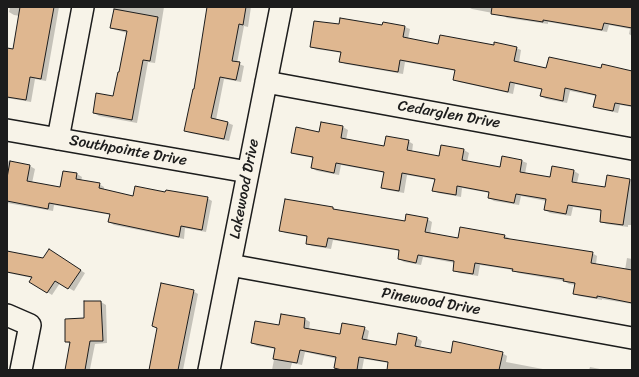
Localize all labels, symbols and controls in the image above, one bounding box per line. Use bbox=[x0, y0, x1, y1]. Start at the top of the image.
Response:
street label: Cedarglen Drive bbox=[396, 97, 502, 133]
street label: Southpointe Drive bbox=[68, 132, 188, 170]
street label: Lakewood Drive bbox=[227, 138, 263, 240]
street label: Pinewood Drive bbox=[380, 284, 482, 320]

